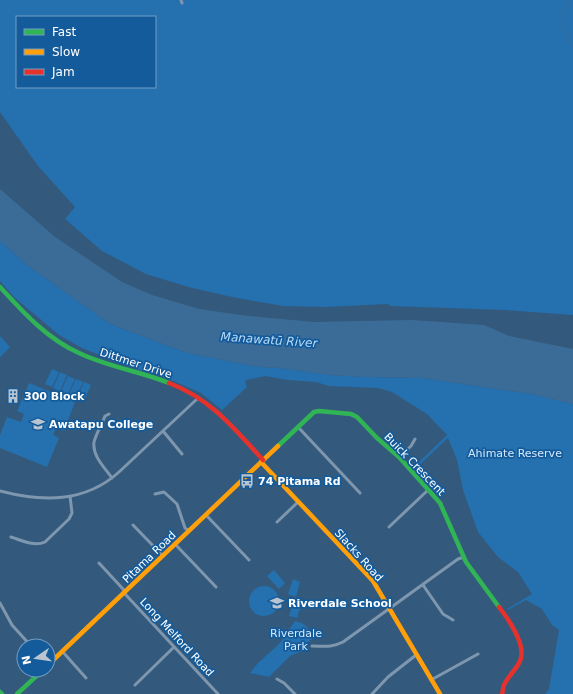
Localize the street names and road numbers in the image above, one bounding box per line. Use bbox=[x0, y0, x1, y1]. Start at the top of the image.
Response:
street label: Dittmer Drive bbox=[98, 346, 174, 381]
street label: Buick Crescent bbox=[381, 430, 448, 499]
street label: Slacks Road bbox=[332, 526, 386, 584]
street label: Pitama Road bbox=[120, 529, 179, 586]
street label: Long Melford Road bbox=[137, 595, 216, 679]

